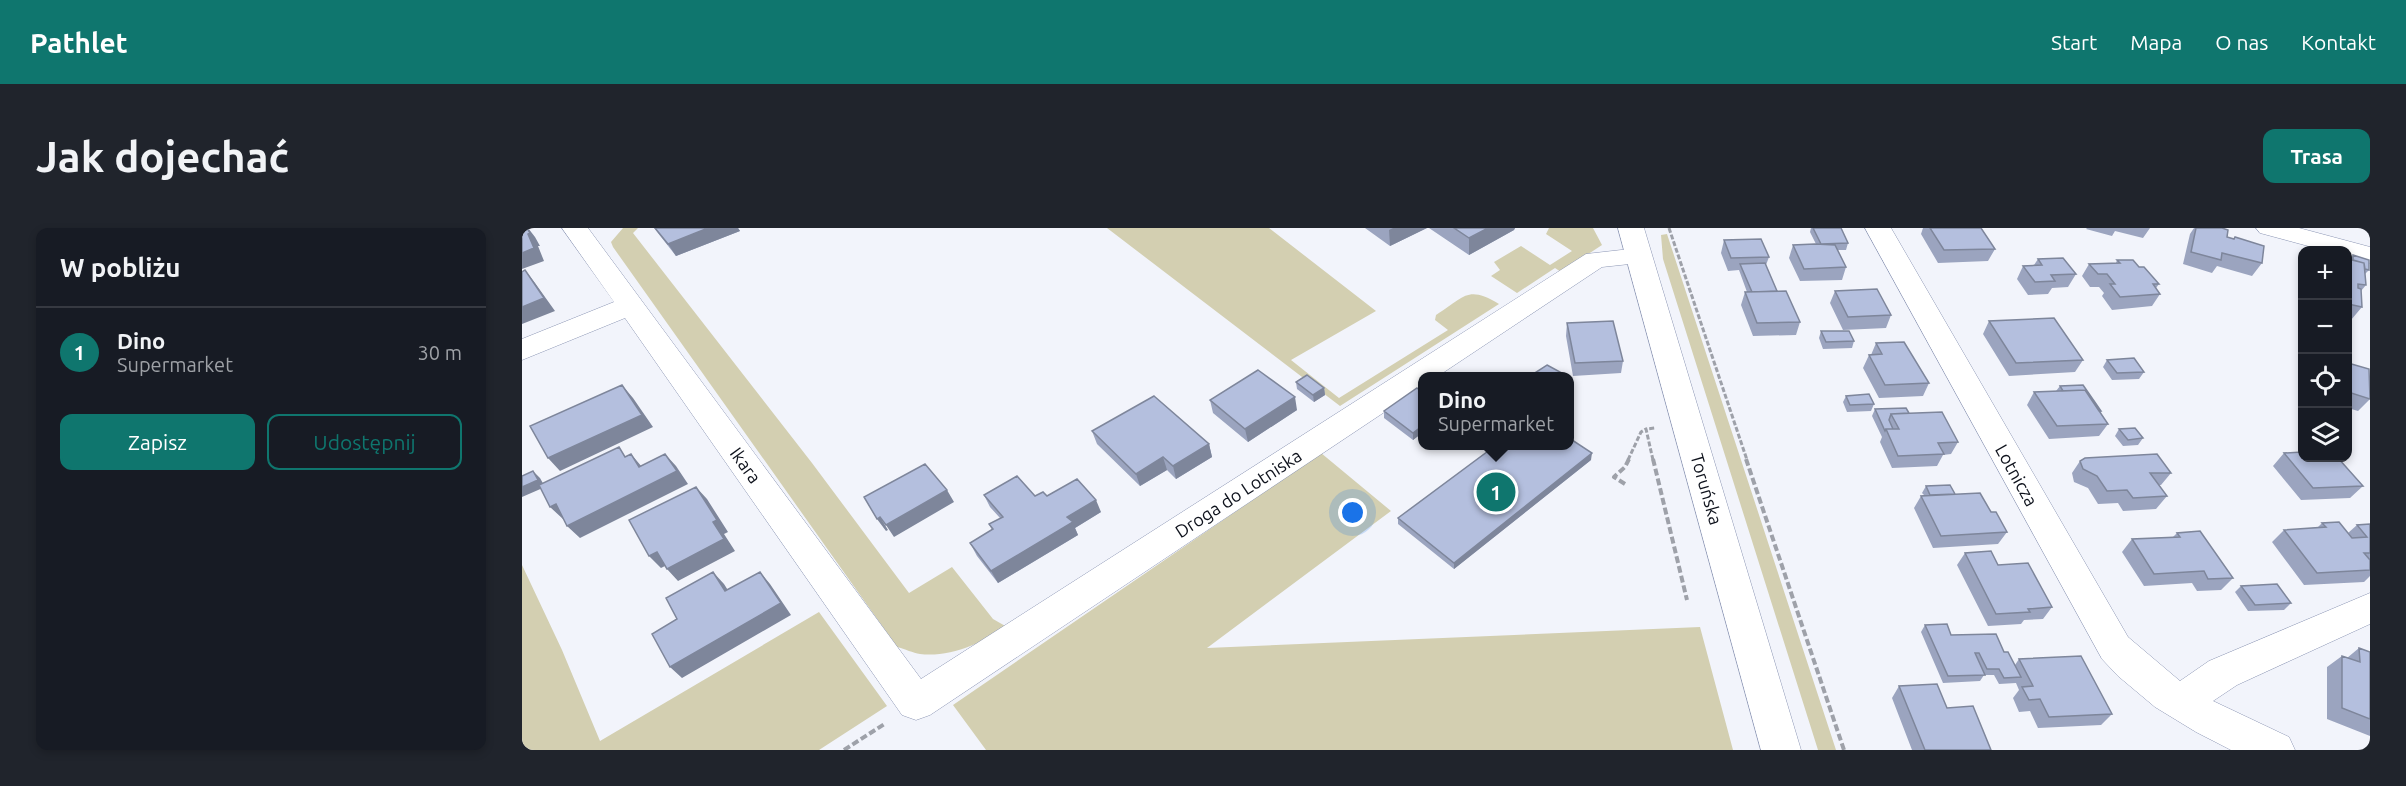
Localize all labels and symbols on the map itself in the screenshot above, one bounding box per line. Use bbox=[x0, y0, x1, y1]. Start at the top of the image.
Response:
street label: Lotnicza bbox=[1992, 441, 2042, 509]
street label: Ikara bbox=[726, 443, 766, 487]
street label: Droga do Lotniska bbox=[1171, 445, 1305, 541]
street label: Toruńska bbox=[1687, 451, 1727, 527]
pin: 1 bbox=[1476, 470, 1516, 514]
your location bbox=[1338, 498, 1367, 527]

